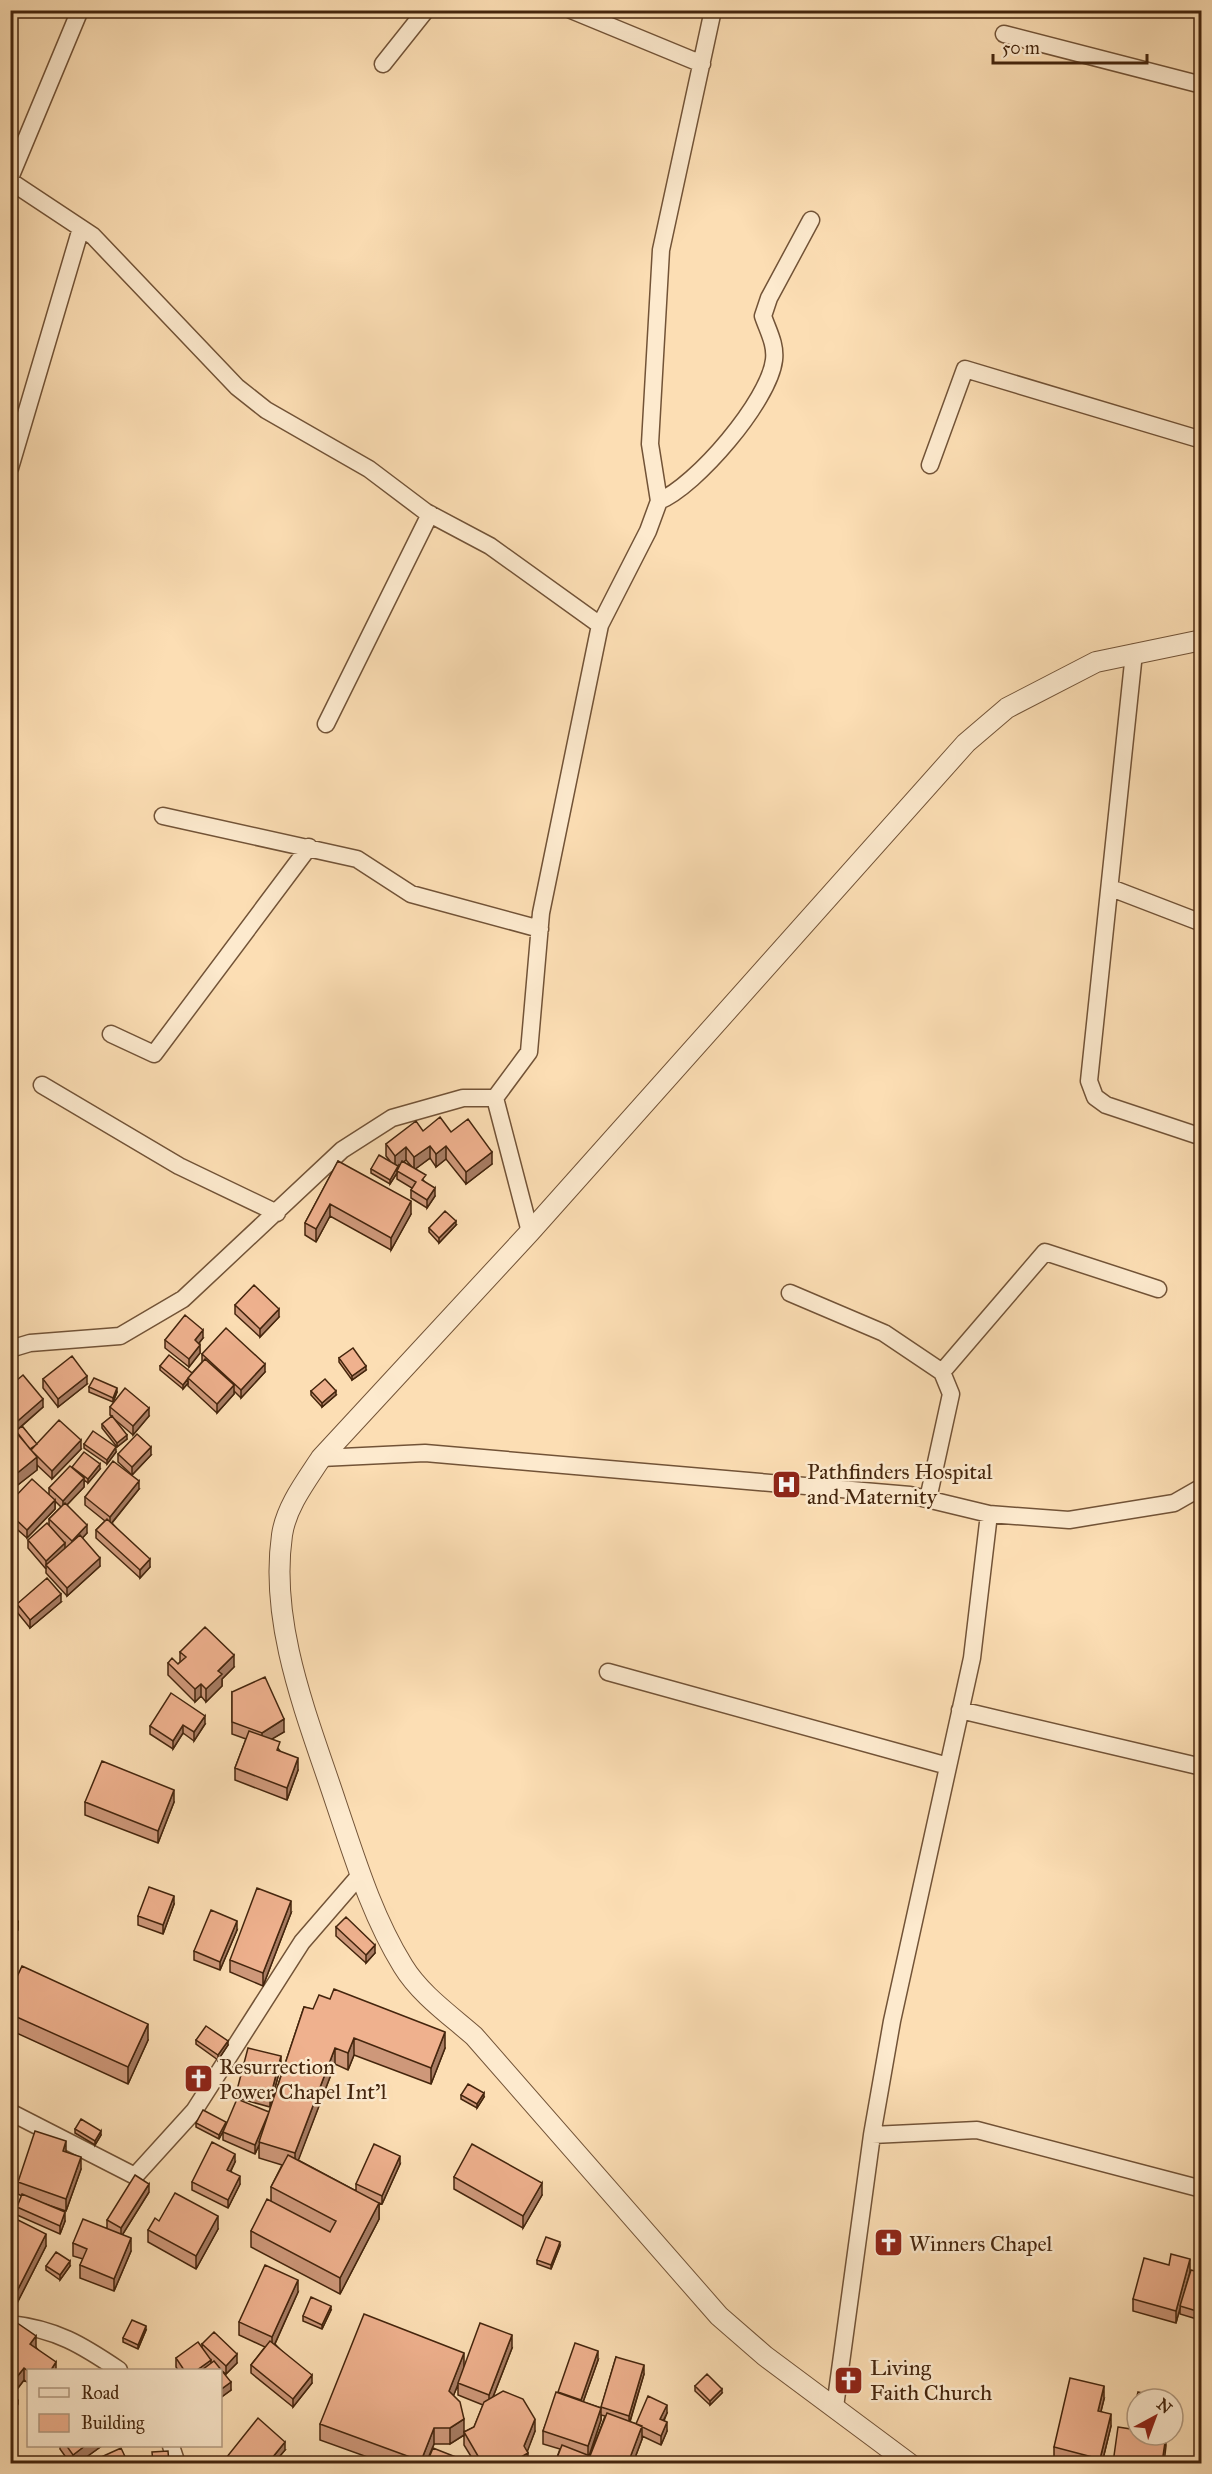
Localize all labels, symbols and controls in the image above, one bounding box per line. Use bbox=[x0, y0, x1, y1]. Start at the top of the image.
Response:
scale bar bbox=[993, 27, 1148, 65]
text: 50 m bbox=[1002, 37, 1040, 59]
place label: Pathfinders Hospital and Maternity bbox=[807, 1458, 992, 1510]
hospital icon: Pathfinders Hospital and Maternity bbox=[770, 1468, 802, 1500]
place label: Resurrection Power Chapel Int'l bbox=[219, 2053, 387, 2105]
church icon: Resurrection Power Chapel Int'l bbox=[182, 2063, 214, 2095]
church icon: Winners Chapel bbox=[872, 2227, 904, 2259]
place label: Winners Chapel bbox=[909, 2230, 1053, 2257]
place label: Living Faith Church bbox=[870, 2354, 992, 2406]
church icon: Living Faith Church bbox=[833, 2364, 865, 2396]
legend bbox=[27, 2369, 222, 2447]
text: Road bbox=[81, 2382, 119, 2404]
north arrow bbox=[1125, 2387, 1185, 2447]
text: N bbox=[1153, 2394, 1176, 2418]
text: Building bbox=[81, 2412, 145, 2435]

